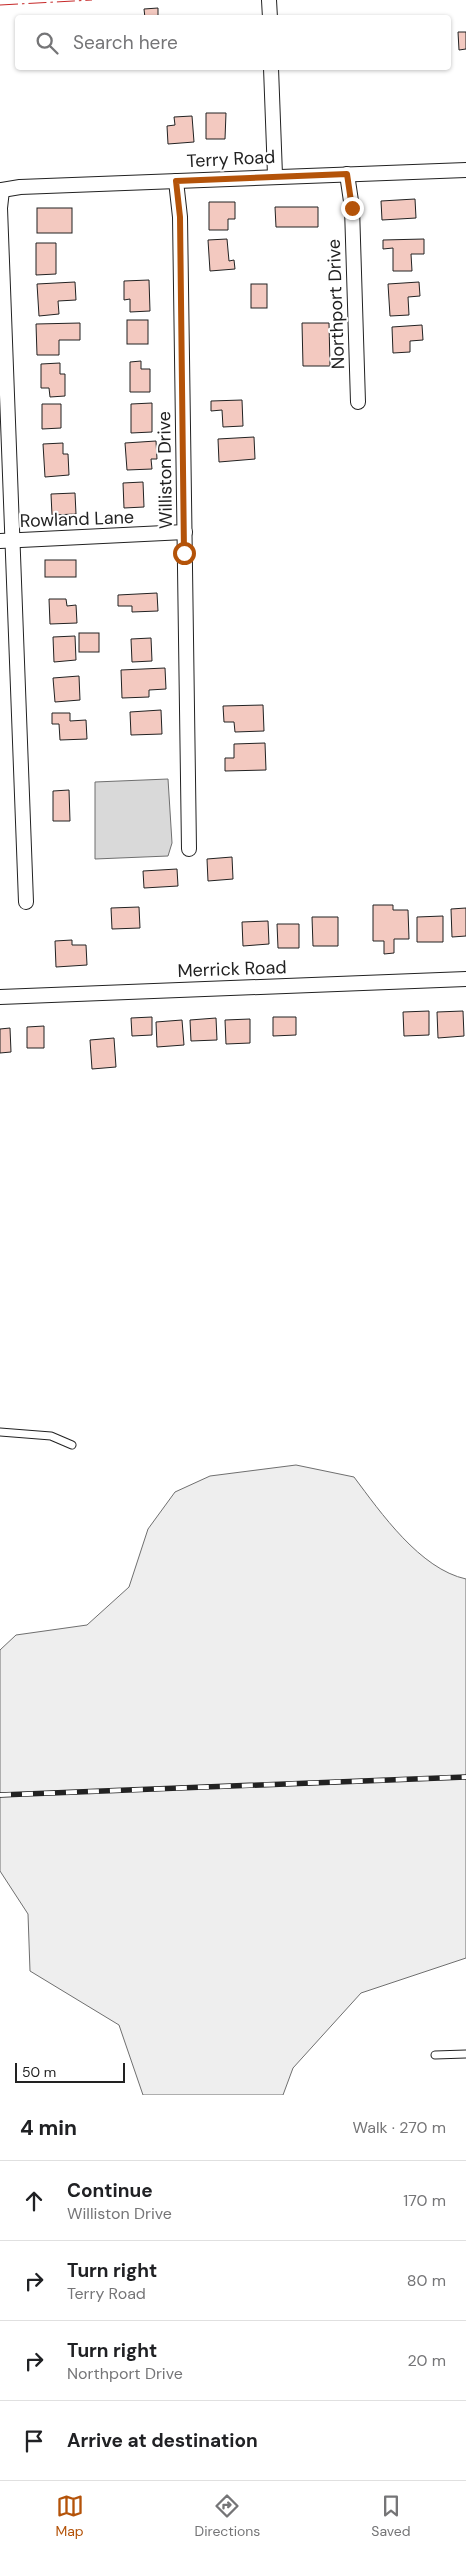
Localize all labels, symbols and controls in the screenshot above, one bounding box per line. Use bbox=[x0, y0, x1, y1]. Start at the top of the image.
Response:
search box bbox=[15, 15, 451, 70]
icon: search bbox=[33, 29, 61, 57]
text: Search here bbox=[73, 30, 178, 55]
street label: Terry Road bbox=[186, 145, 276, 173]
route end bbox=[341, 197, 364, 220]
street label: Northport Drive bbox=[322, 238, 350, 370]
street label: Williston Drive bbox=[152, 411, 178, 529]
street label: Rowland Lane bbox=[19, 505, 135, 533]
route start bbox=[173, 542, 196, 565]
street label: Merrick Road bbox=[177, 955, 287, 983]
scale bar bbox=[15, 2060, 125, 2083]
text: 50 m bbox=[22, 2063, 56, 2081]
text: 4 min bbox=[20, 2114, 77, 2142]
text: Walk · 270 m bbox=[353, 2117, 446, 2138]
text: Continue bbox=[67, 2178, 153, 2203]
icon: ahead bbox=[20, 2187, 48, 2215]
text: 170 m bbox=[403, 2190, 446, 2211]
text: Williston Drive bbox=[67, 2203, 172, 2224]
text: Turn right bbox=[67, 2258, 157, 2283]
icon: right bbox=[20, 2267, 48, 2295]
text: 80 m bbox=[407, 2270, 446, 2291]
text: Terry Road bbox=[67, 2283, 146, 2304]
text: Turn right bbox=[67, 2338, 157, 2363]
icon: right bbox=[20, 2347, 48, 2375]
text: 20 m bbox=[407, 2350, 446, 2371]
text: Northport Drive bbox=[67, 2363, 183, 2384]
icon: arrive bbox=[20, 2427, 48, 2455]
text: Arrive at destination bbox=[67, 2428, 258, 2453]
tab: Map bbox=[55, 2492, 84, 2540]
tab: Directions bbox=[195, 2492, 260, 2540]
tab: Saved bbox=[371, 2492, 411, 2540]

